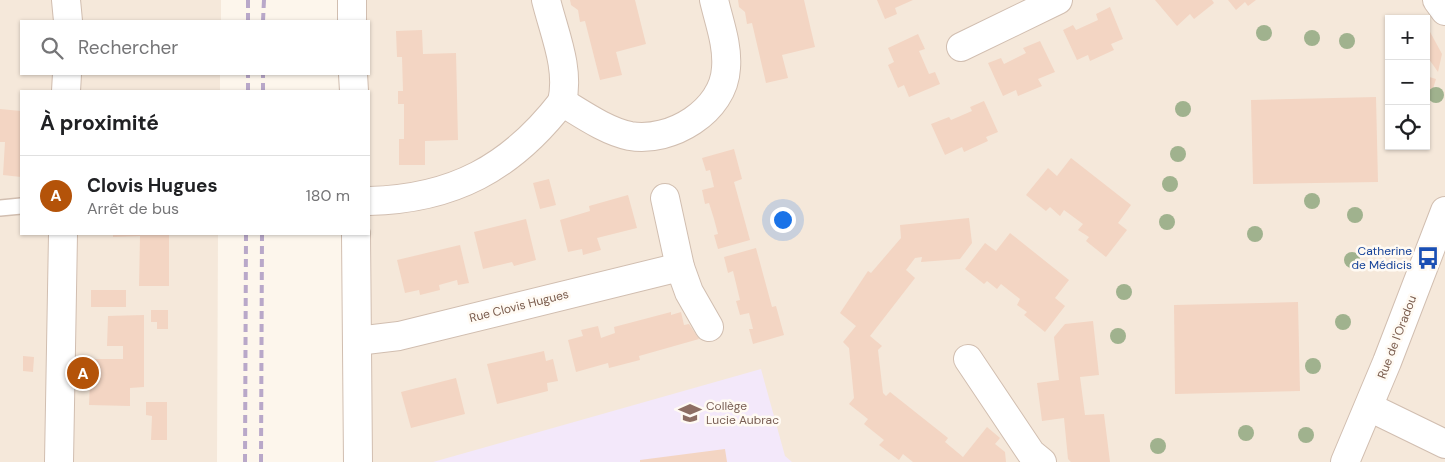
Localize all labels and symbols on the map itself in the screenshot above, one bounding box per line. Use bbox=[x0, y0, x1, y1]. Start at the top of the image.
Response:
your location bbox=[770, 207, 796, 233]
place label: Catherine de Médicis bbox=[1351, 243, 1412, 273]
bus stop icon: Catherine de Médicis bbox=[1415, 245, 1441, 271]
street label: Rue Clovis Hugues bbox=[468, 286, 570, 326]
street label: Rue de l'Oradou bbox=[1374, 293, 1420, 381]
pin: A bbox=[67, 354, 99, 392]
place label: Collège Lucie Aubrac bbox=[706, 398, 779, 428]
school or university icon: Collège Lucie Aubrac bbox=[677, 400, 703, 426]

